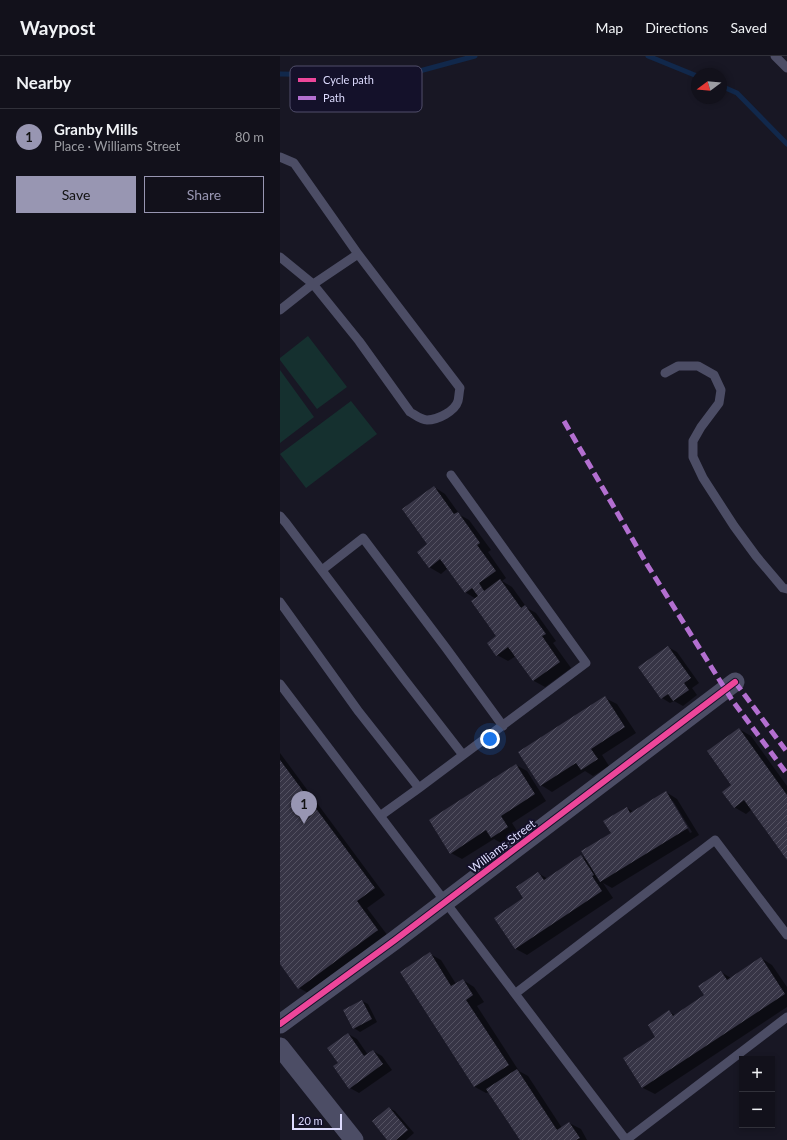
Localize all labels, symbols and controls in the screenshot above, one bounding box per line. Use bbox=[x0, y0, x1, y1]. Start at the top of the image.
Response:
text: Waypost bbox=[20, 16, 95, 39]
text: Map bbox=[596, 19, 623, 36]
text: Directions bbox=[645, 19, 708, 36]
text: Saved bbox=[730, 19, 767, 36]
legend bbox=[290, 66, 422, 112]
north arrow bbox=[691, 68, 727, 104]
text: Nearby bbox=[16, 72, 71, 93]
text: Cycle path bbox=[323, 73, 374, 86]
text: Path bbox=[323, 91, 345, 104]
text: Granby Mills bbox=[54, 120, 138, 138]
text: 1 bbox=[25, 129, 33, 145]
text: 80 m bbox=[235, 129, 264, 145]
text: Place · Williams Street bbox=[54, 138, 180, 154]
button: Save bbox=[16, 176, 136, 213]
button: Share bbox=[144, 176, 264, 213]
your location bbox=[480, 729, 500, 749]
pin: 1 bbox=[291, 791, 317, 824]
street label: Williams Street bbox=[466, 816, 539, 876]
map controls bbox=[739, 1056, 775, 1128]
button: + bbox=[739, 1056, 775, 1092]
button: − bbox=[739, 1092, 775, 1128]
scale bar bbox=[292, 1112, 342, 1131]
text: 20 m bbox=[298, 1114, 323, 1127]

